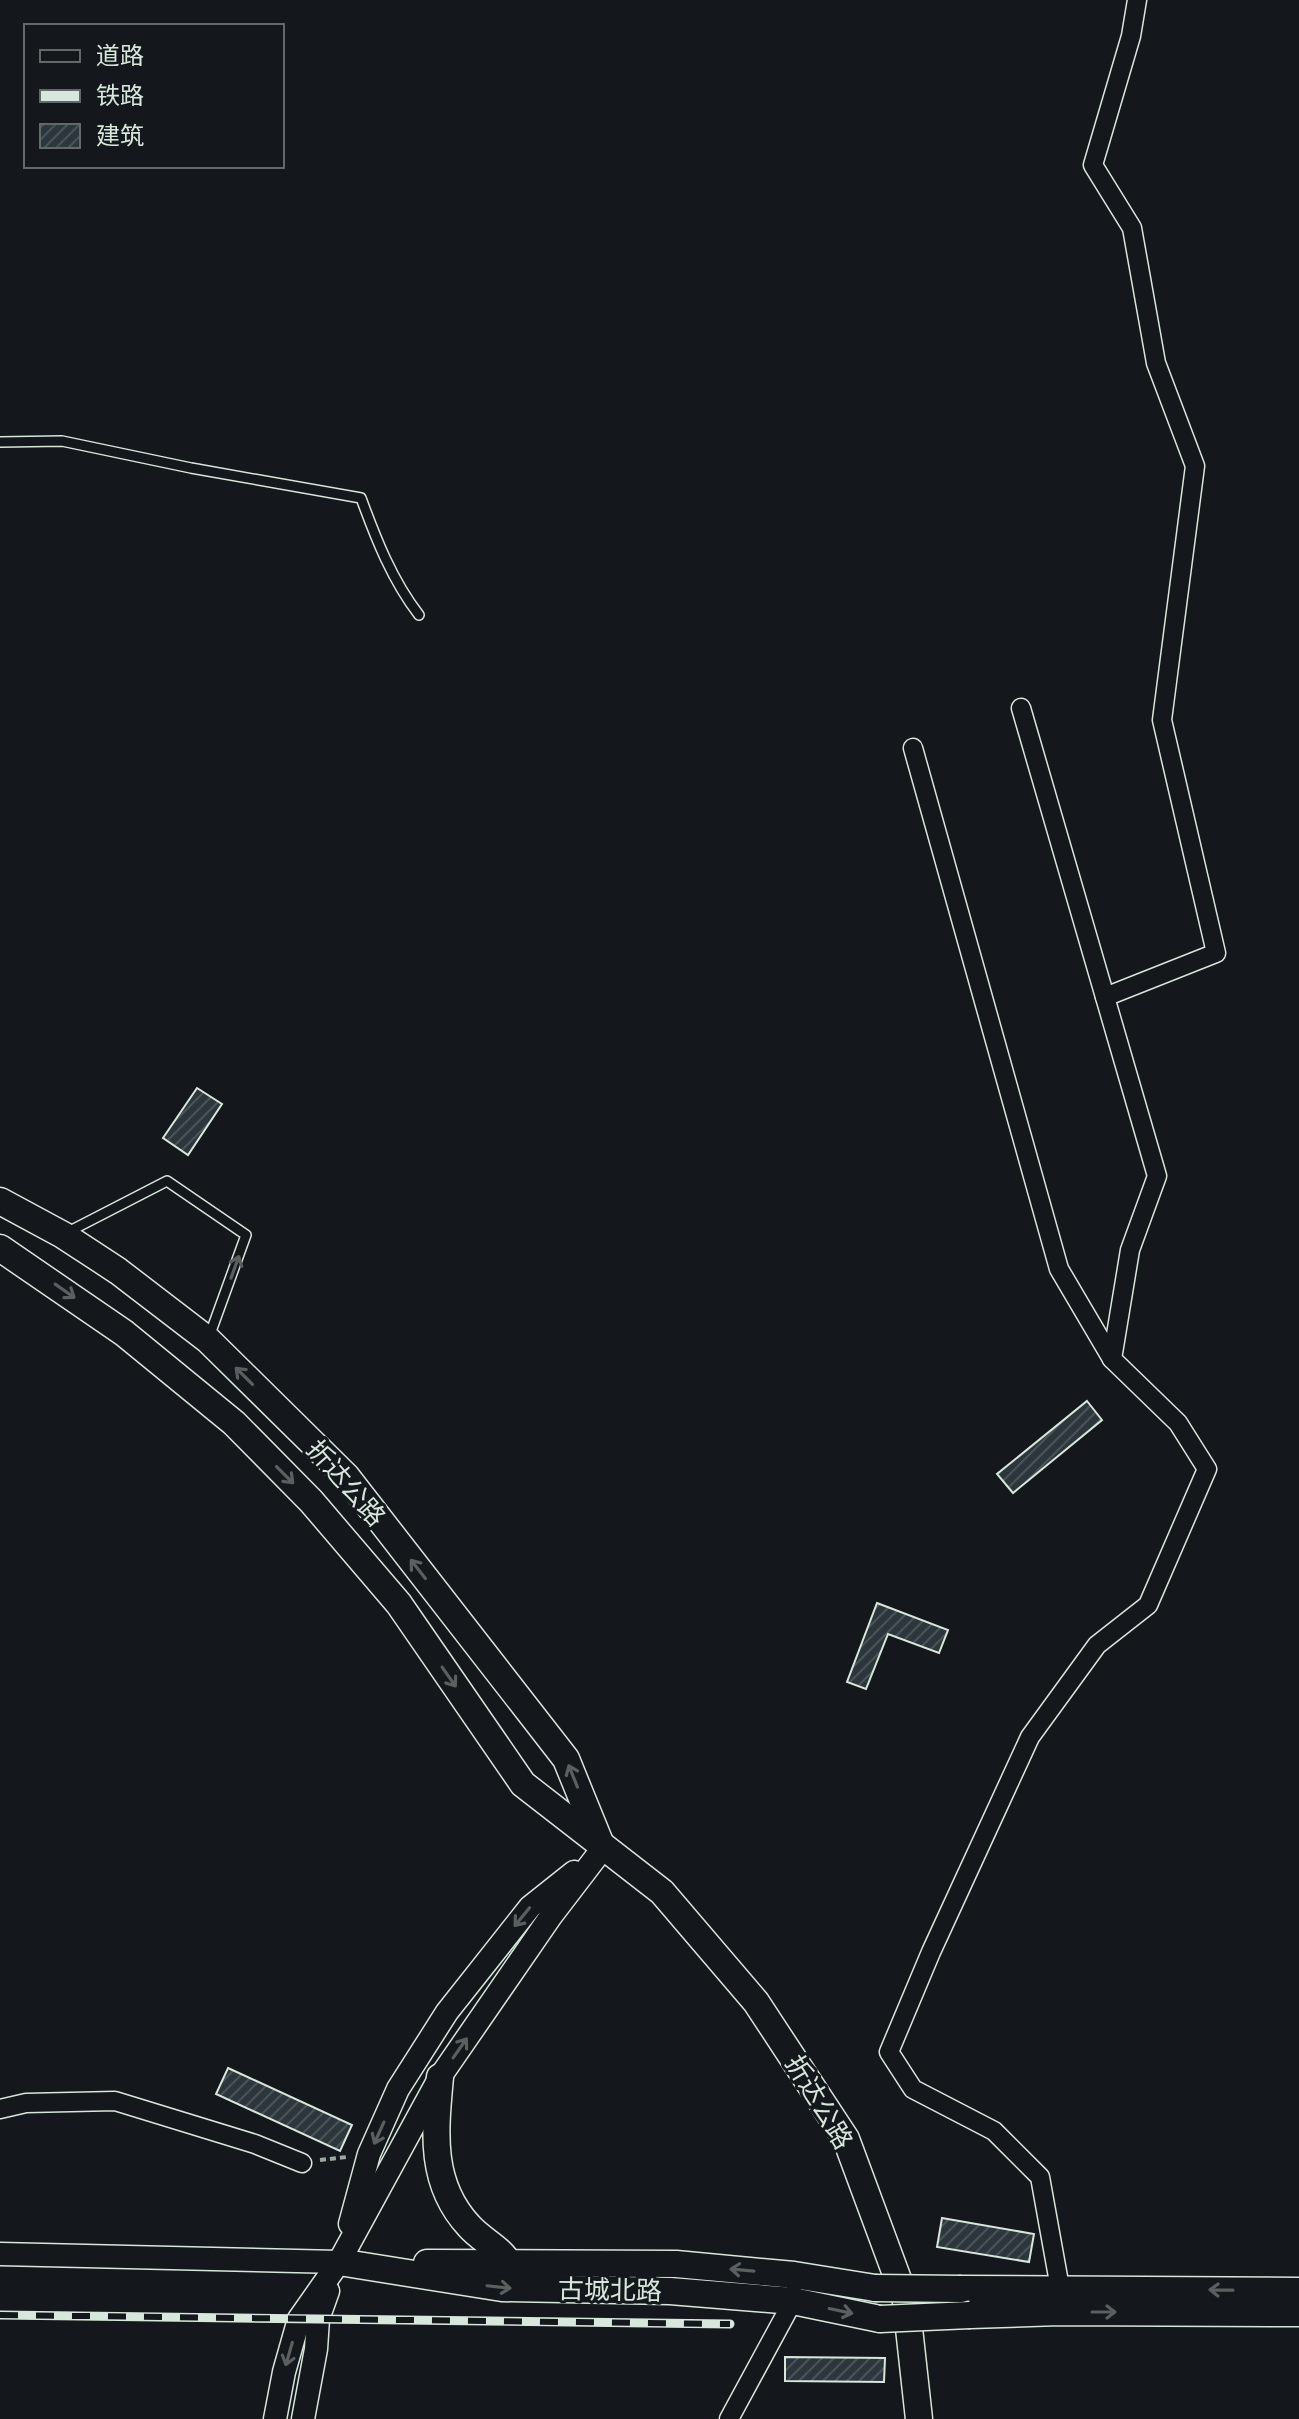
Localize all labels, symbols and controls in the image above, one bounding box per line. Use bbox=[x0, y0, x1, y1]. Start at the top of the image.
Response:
legend bbox=[24, 24, 284, 168]
text: 道路 bbox=[96, 41, 144, 70]
text: 铁路 bbox=[96, 81, 144, 110]
text: 建筑 bbox=[96, 121, 144, 150]
one-way arrow bbox=[229, 1255, 243, 1279]
one-way arrow bbox=[53, 1283, 75, 1299]
one-way arrow bbox=[235, 1367, 254, 1386]
street label: 折达公路 bbox=[300, 1433, 392, 1533]
one-way arrow bbox=[276, 1465, 295, 1485]
one-way arrow bbox=[409, 1559, 426, 1580]
one-way arrow bbox=[441, 1665, 457, 1687]
one-way arrow bbox=[565, 1764, 579, 1789]
one-way arrow bbox=[513, 1906, 531, 1927]
one-way arrow bbox=[452, 2037, 468, 2059]
street label: 折达公路 bbox=[778, 2049, 860, 2155]
one-way arrow bbox=[371, 2120, 386, 2144]
one-way arrow bbox=[729, 2262, 756, 2277]
street label: 古城北路 bbox=[558, 2273, 662, 2307]
one-way arrow bbox=[485, 2279, 512, 2294]
one-way arrow bbox=[1208, 2282, 1235, 2298]
one-way arrow bbox=[828, 2304, 854, 2319]
one-way arrow bbox=[1090, 2304, 1117, 2320]
one-way arrow bbox=[281, 2340, 296, 2366]

